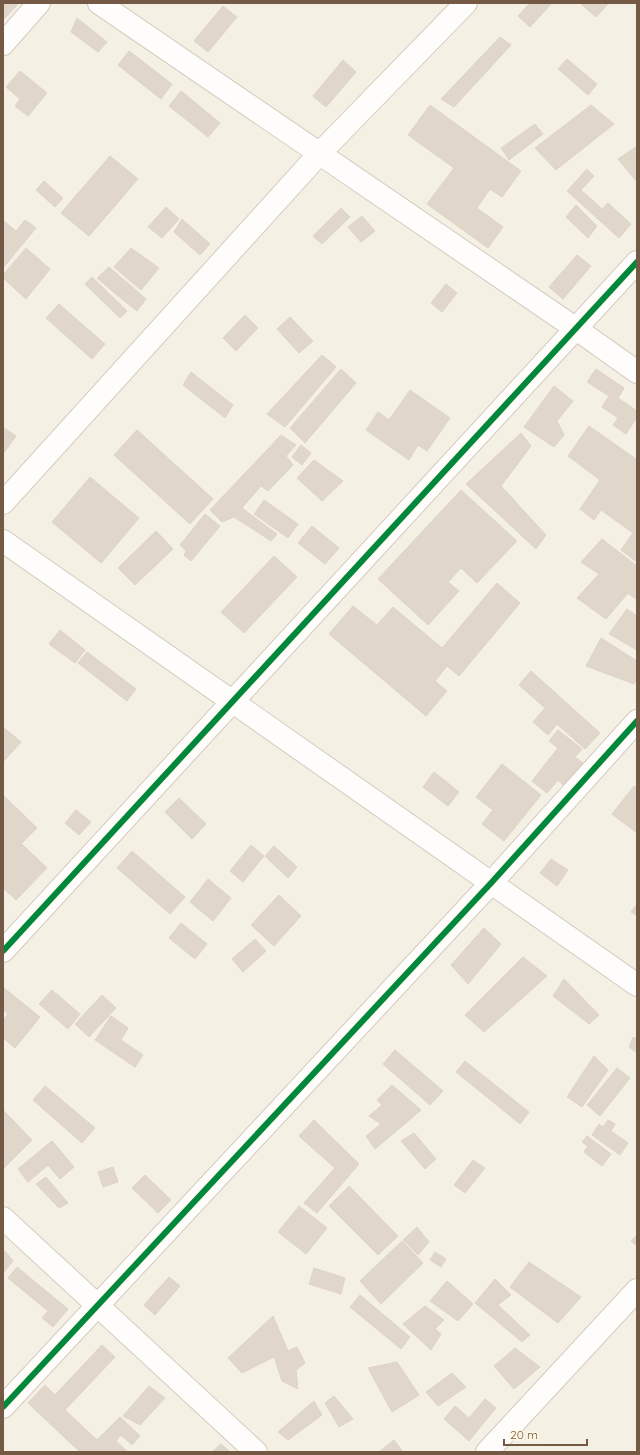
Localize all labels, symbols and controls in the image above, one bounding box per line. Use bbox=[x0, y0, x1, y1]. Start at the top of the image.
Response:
scale bar bbox=[504, 1421, 587, 1447]
text: 20 m bbox=[510, 1427, 538, 1442]

